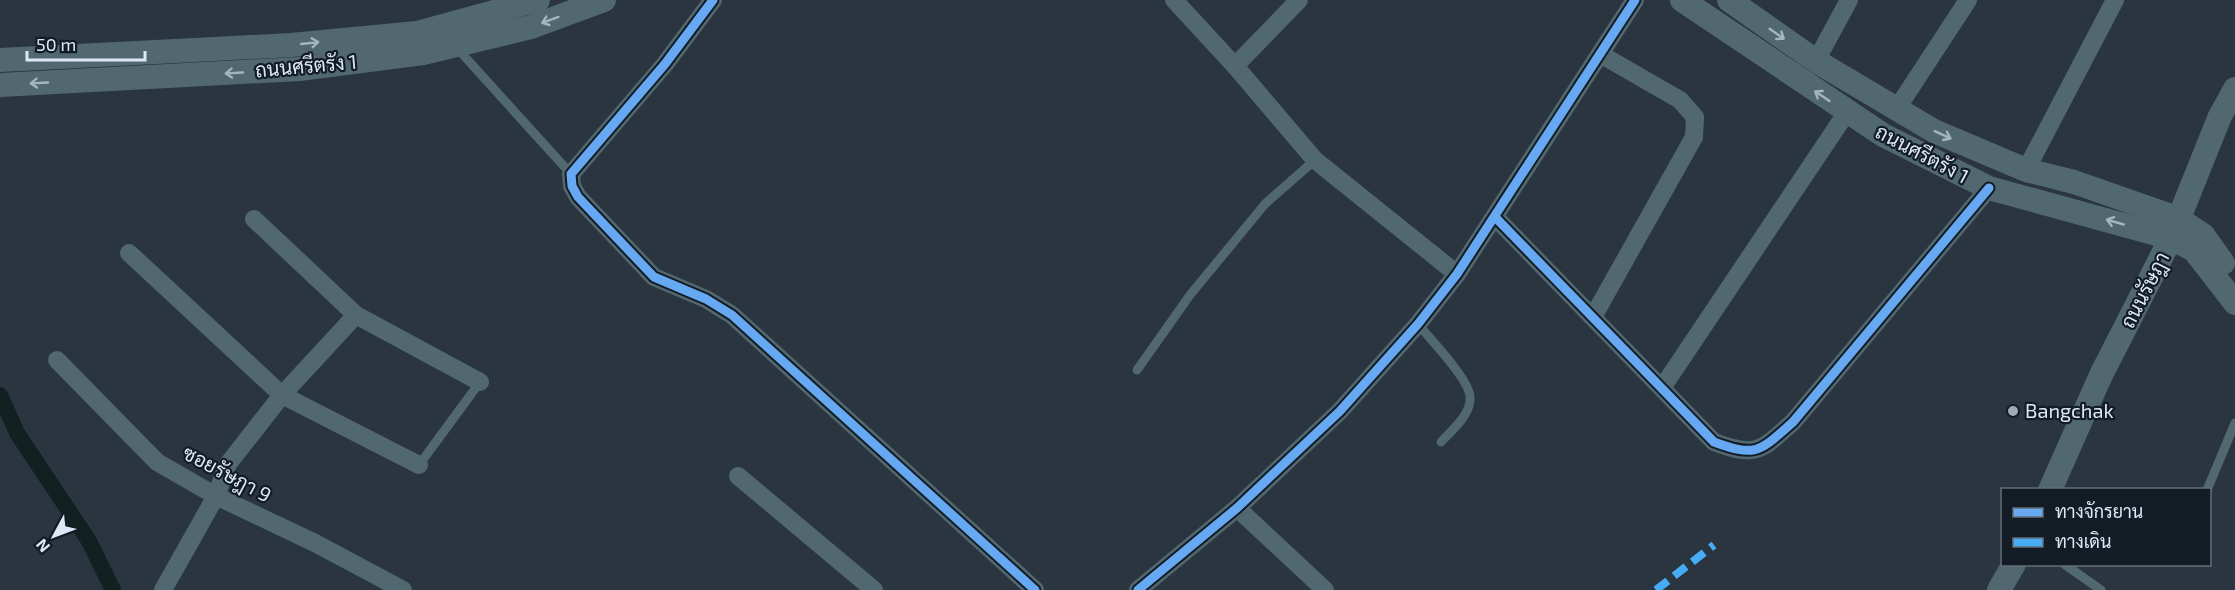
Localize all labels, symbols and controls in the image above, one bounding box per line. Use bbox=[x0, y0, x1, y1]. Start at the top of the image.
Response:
one-way arrow bbox=[541, 16, 559, 27]
scale bar bbox=[27, 24, 146, 62]
one-way arrow bbox=[1768, 28, 1784, 40]
text: 50 m bbox=[36, 33, 76, 55]
one-way arrow bbox=[300, 37, 319, 48]
street label: ถนนศรีตรัง 1 bbox=[254, 49, 358, 81]
one-way arrow bbox=[225, 67, 245, 78]
one-way arrow bbox=[30, 77, 50, 88]
one-way arrow bbox=[1815, 90, 1831, 102]
street label: ถนนศรีตรัง 1 bbox=[1872, 119, 1973, 188]
one-way arrow bbox=[1934, 130, 1952, 142]
one-way arrow bbox=[2106, 216, 2125, 227]
street label: ถนนรัษฎา bbox=[2115, 247, 2176, 333]
place label: Bangchak bbox=[2025, 398, 2114, 422]
marker: Bangchak bbox=[2006, 404, 2020, 418]
street label: ซอยรัษฎา 9 bbox=[178, 440, 276, 509]
legend bbox=[2001, 488, 2211, 566]
text: ทางจักรยาน bbox=[2055, 500, 2143, 522]
north arrow bbox=[24, 506, 84, 566]
text: ทางเดิน bbox=[2055, 530, 2111, 552]
text: N bbox=[31, 536, 53, 557]

